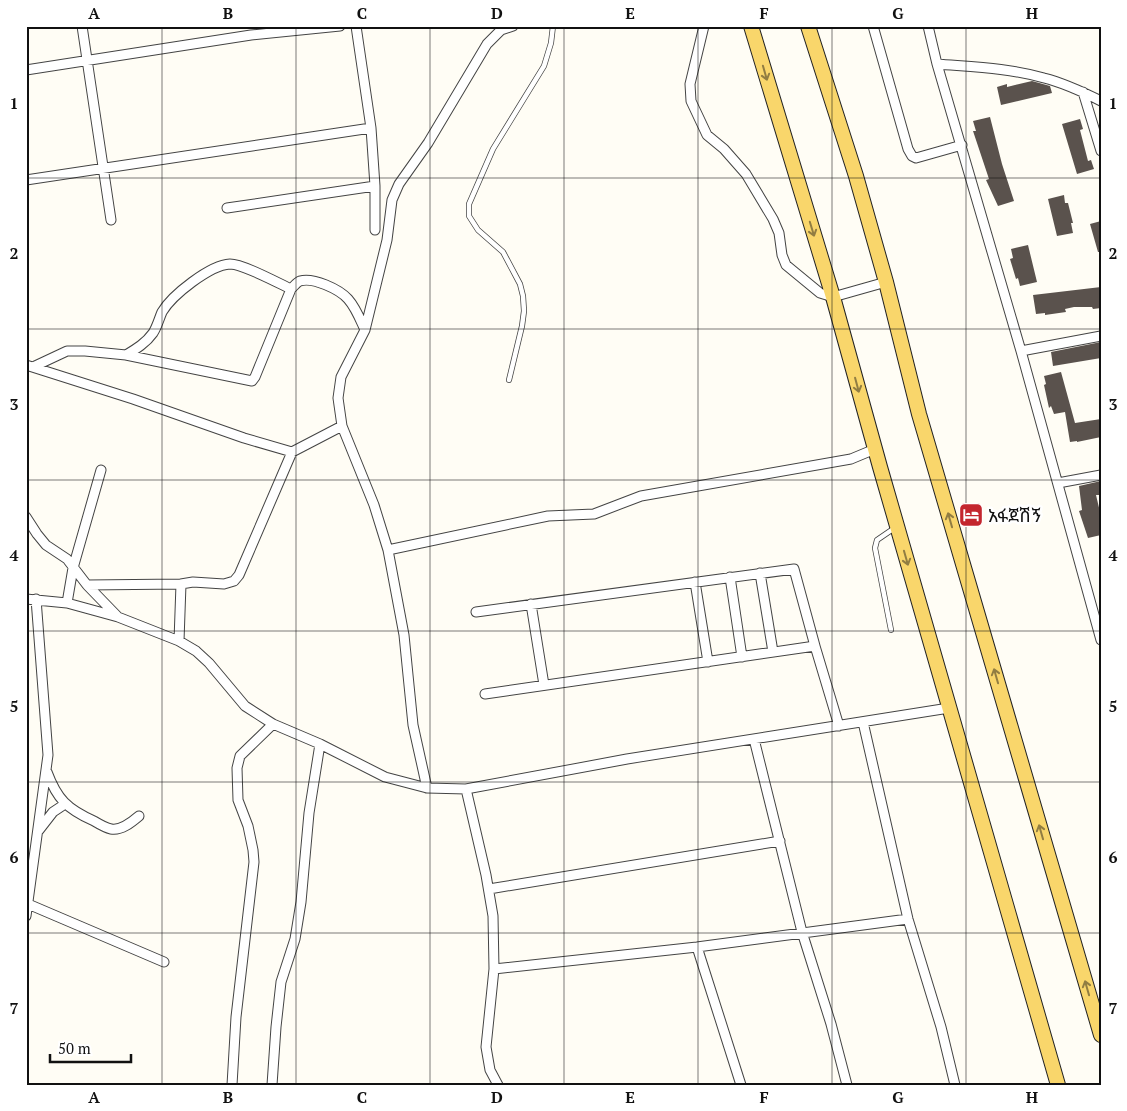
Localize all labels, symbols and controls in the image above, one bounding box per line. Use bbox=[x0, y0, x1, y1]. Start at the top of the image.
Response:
text: A bbox=[88, 2, 100, 24]
text: B bbox=[223, 2, 233, 24]
text: C bbox=[357, 2, 367, 24]
text: D bbox=[491, 2, 503, 24]
text: E bbox=[625, 2, 635, 24]
text: F bbox=[759, 2, 769, 24]
text: G bbox=[892, 2, 904, 24]
text: H bbox=[1026, 2, 1038, 24]
one-way arrow bbox=[760, 65, 770, 81]
text: 1 bbox=[9, 92, 19, 114]
text: 1 bbox=[1108, 92, 1118, 114]
one-way arrow bbox=[807, 220, 817, 236]
text: 2 bbox=[9, 242, 19, 264]
text: 2 bbox=[1108, 242, 1118, 264]
one-way arrow bbox=[853, 376, 862, 392]
text: 3 bbox=[9, 393, 19, 415]
text: 3 bbox=[1108, 393, 1118, 415]
hotel icon: አፋጀሽኝ bbox=[958, 502, 984, 528]
place label: አፋጀሽኝ bbox=[988, 503, 1041, 527]
one-way arrow bbox=[945, 513, 955, 529]
text: 4 bbox=[9, 544, 19, 566]
text: 4 bbox=[1108, 544, 1118, 566]
one-way arrow bbox=[901, 549, 911, 565]
one-way arrow bbox=[990, 669, 1000, 685]
text: 5 bbox=[9, 695, 19, 717]
text: 5 bbox=[1108, 695, 1118, 717]
one-way arrow bbox=[1036, 825, 1046, 841]
text: 6 bbox=[9, 846, 19, 868]
text: 6 bbox=[1108, 846, 1118, 868]
one-way arrow bbox=[1082, 981, 1092, 997]
text: 7 bbox=[9, 997, 19, 1019]
text: 7 bbox=[1108, 997, 1118, 1019]
scale bar bbox=[50, 1031, 131, 1063]
text: 50 m bbox=[58, 1038, 91, 1058]
text: A bbox=[88, 1086, 100, 1108]
text: B bbox=[223, 1086, 233, 1108]
text: C bbox=[357, 1086, 367, 1108]
text: D bbox=[491, 1086, 503, 1108]
text: E bbox=[625, 1086, 635, 1108]
text: F bbox=[759, 1086, 769, 1108]
text: G bbox=[892, 1086, 904, 1108]
text: H bbox=[1026, 1086, 1038, 1108]

